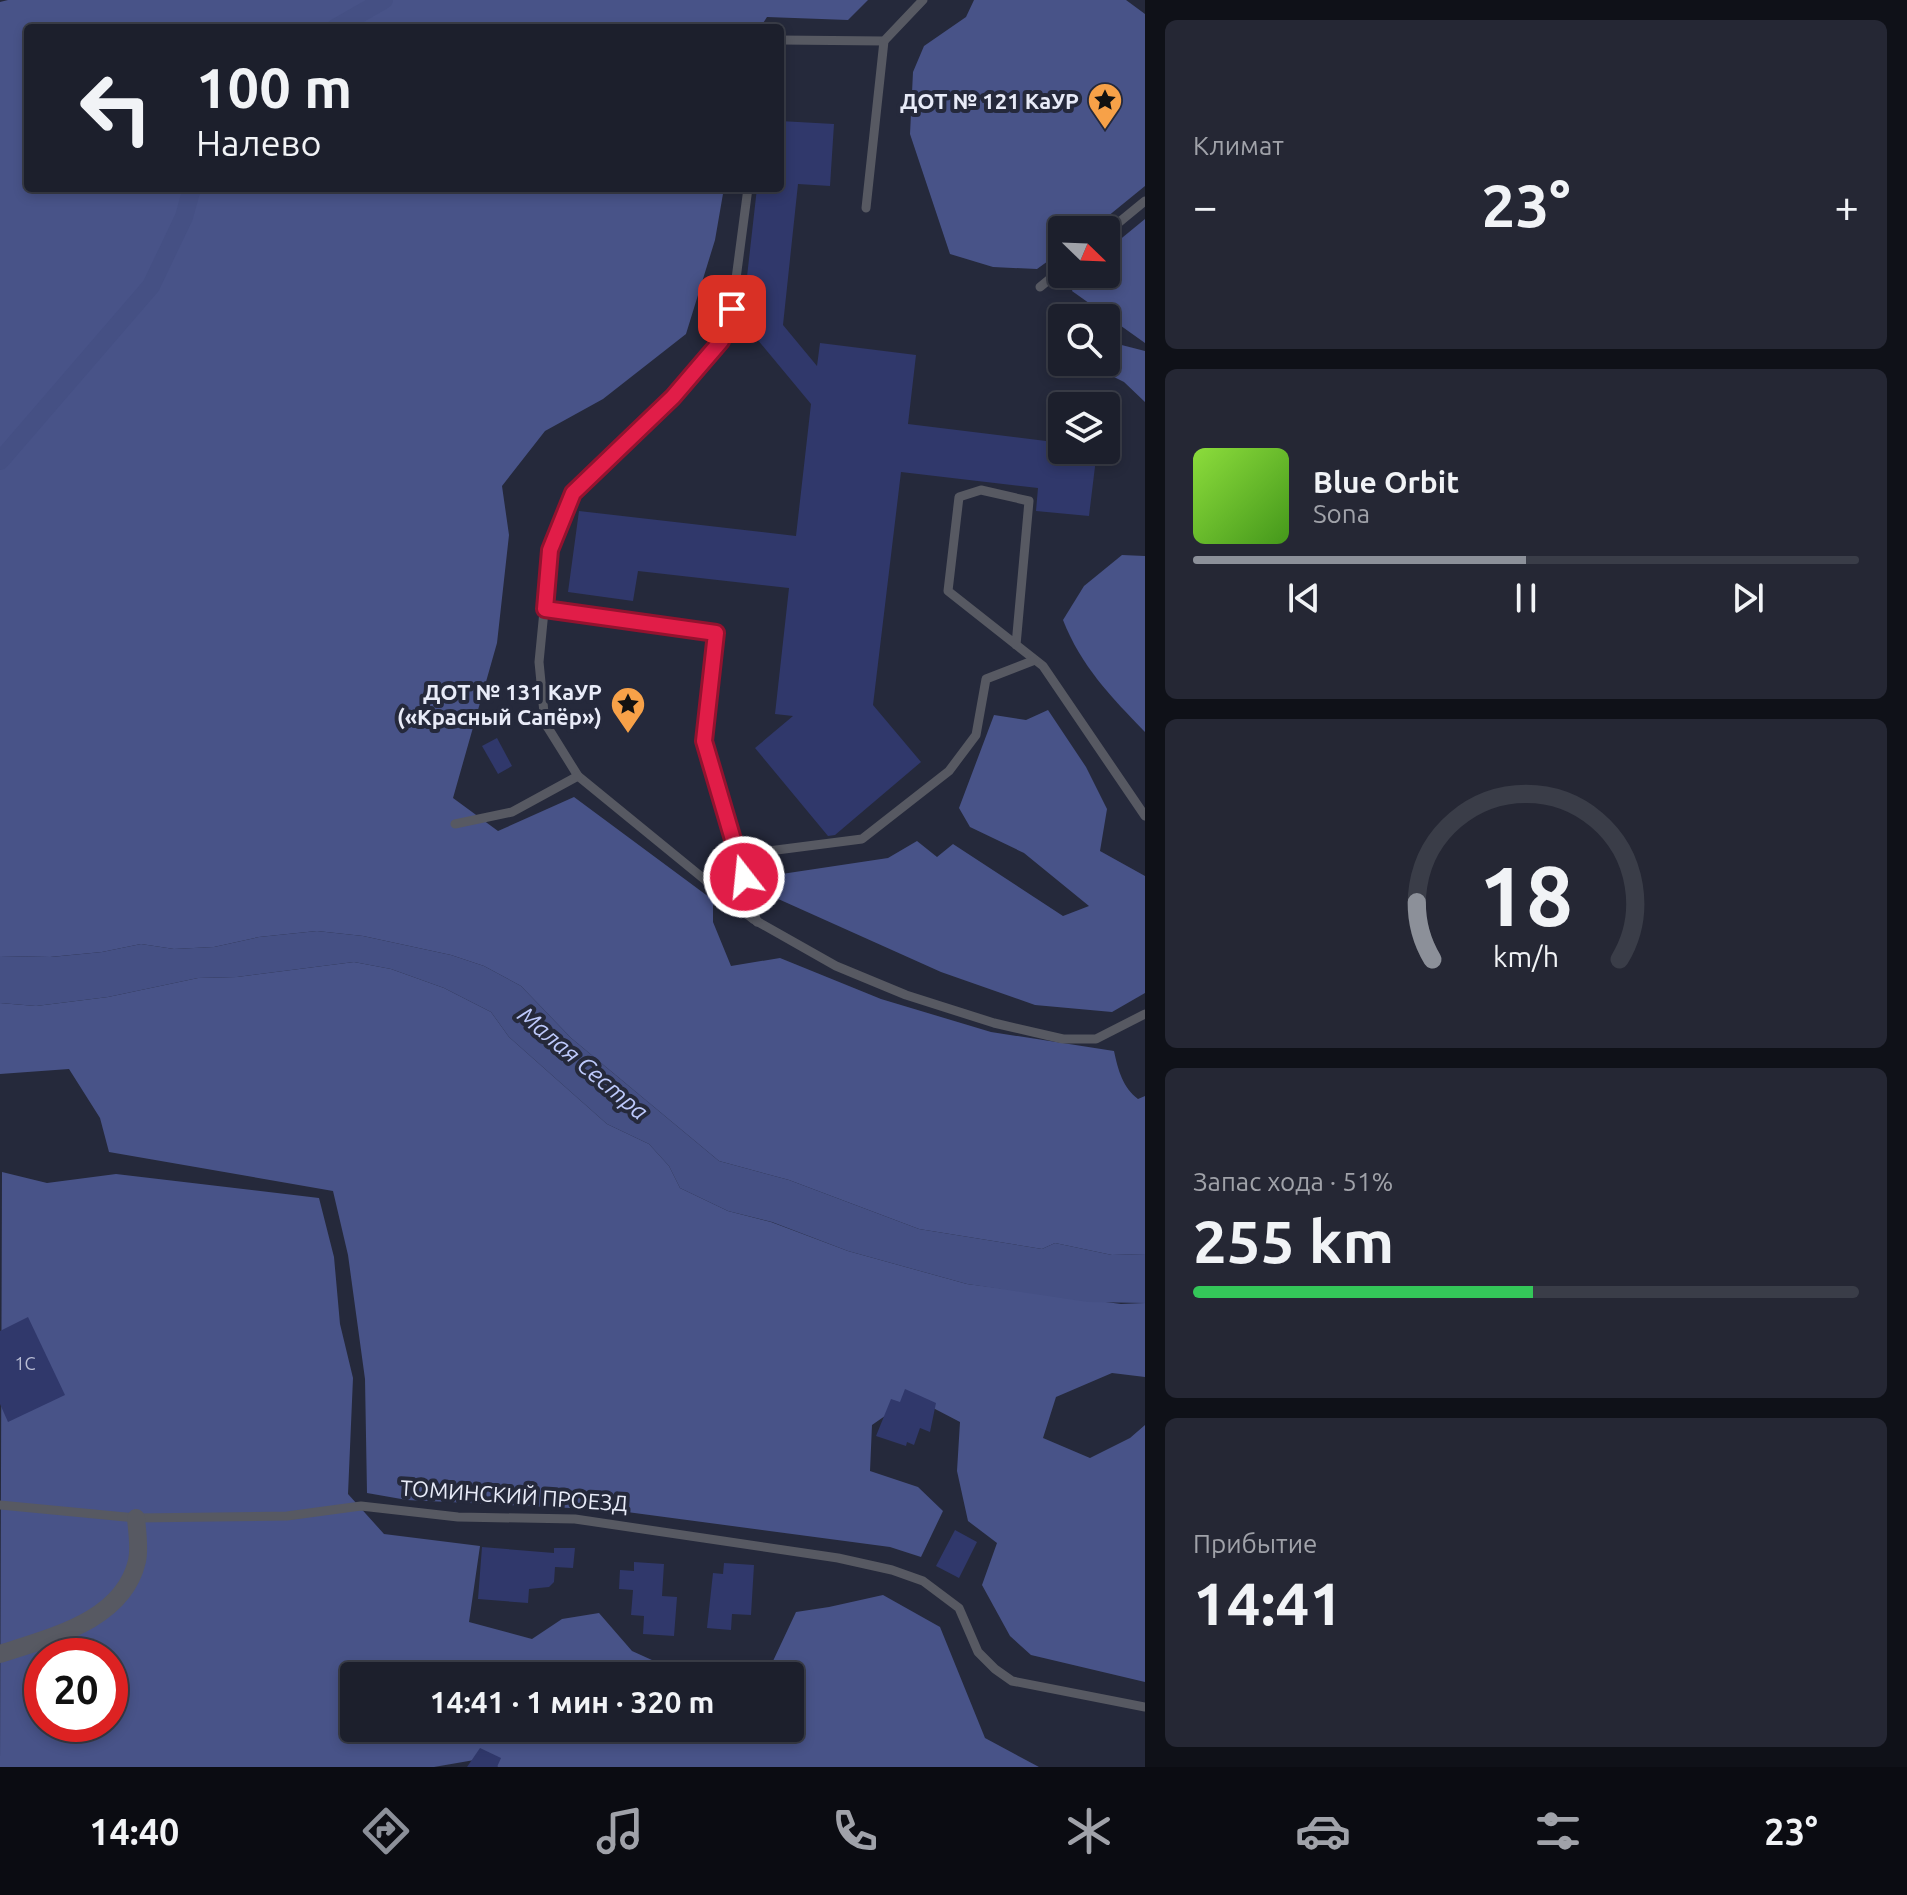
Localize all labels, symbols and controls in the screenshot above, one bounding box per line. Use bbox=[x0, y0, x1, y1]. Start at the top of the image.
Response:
icon: left bbox=[64, 56, 168, 160]
text: 100 m bbox=[196, 56, 352, 119]
place icon: ДОТ № 121 КаУР bbox=[1086, 81, 1124, 131]
place label: ДОТ № 121 КаУР bbox=[900, 88, 1079, 113]
text: Налево bbox=[196, 122, 321, 163]
text: Климат bbox=[1193, 131, 1284, 160]
text: 23° bbox=[1482, 171, 1570, 238]
text: − bbox=[1193, 181, 1218, 230]
text: + bbox=[1834, 181, 1859, 230]
north arrow bbox=[1048, 216, 1120, 288]
map controls bbox=[1048, 216, 1120, 464]
pin bbox=[698, 275, 766, 343]
icon: arrive bbox=[710, 287, 754, 331]
button: search bbox=[1048, 304, 1120, 376]
button: layers bbox=[1048, 392, 1120, 464]
text: Blue Orbit bbox=[1313, 465, 1459, 499]
text: Sona bbox=[1313, 499, 1370, 528]
icon: previous bbox=[1282, 576, 1326, 620]
icon: pause bbox=[1504, 576, 1548, 620]
icon: next bbox=[1726, 576, 1770, 620]
place label: ДОТ № 131 КаУР («Красный Сапёр») bbox=[397, 679, 602, 730]
place icon: ДОТ № 131 КаУР («Красный Сапёр») bbox=[609, 685, 647, 735]
position arrow bbox=[702, 835, 786, 919]
text: 18 bbox=[1479, 847, 1573, 941]
text: km/h bbox=[1493, 940, 1559, 972]
water label: Малая Сестра bbox=[513, 1001, 653, 1125]
text: Запас хода · 51% bbox=[1193, 1167, 1393, 1196]
text: 255 km bbox=[1193, 1207, 1394, 1274]
house number: 1С bbox=[14, 1353, 36, 1373]
street label: ТОМИНСКИЙ ПРОЕЗД bbox=[399, 1475, 629, 1515]
text: Прибытие bbox=[1193, 1529, 1317, 1558]
text: 14:41 bbox=[1193, 1569, 1343, 1636]
speed limit sign: 20 bbox=[24, 1638, 128, 1742]
text: 14:41 · 1 мин · 320 m bbox=[430, 1685, 714, 1719]
icon: directions bbox=[358, 1803, 414, 1859]
icon: music bbox=[592, 1803, 648, 1859]
icon: phone bbox=[827, 1803, 883, 1859]
icon: climate bbox=[1061, 1803, 1117, 1859]
icon: car bbox=[1295, 1803, 1351, 1859]
icon: filters bbox=[1530, 1803, 1586, 1859]
text: 14:40 bbox=[89, 1811, 179, 1852]
text: 23° bbox=[1764, 1811, 1818, 1852]

